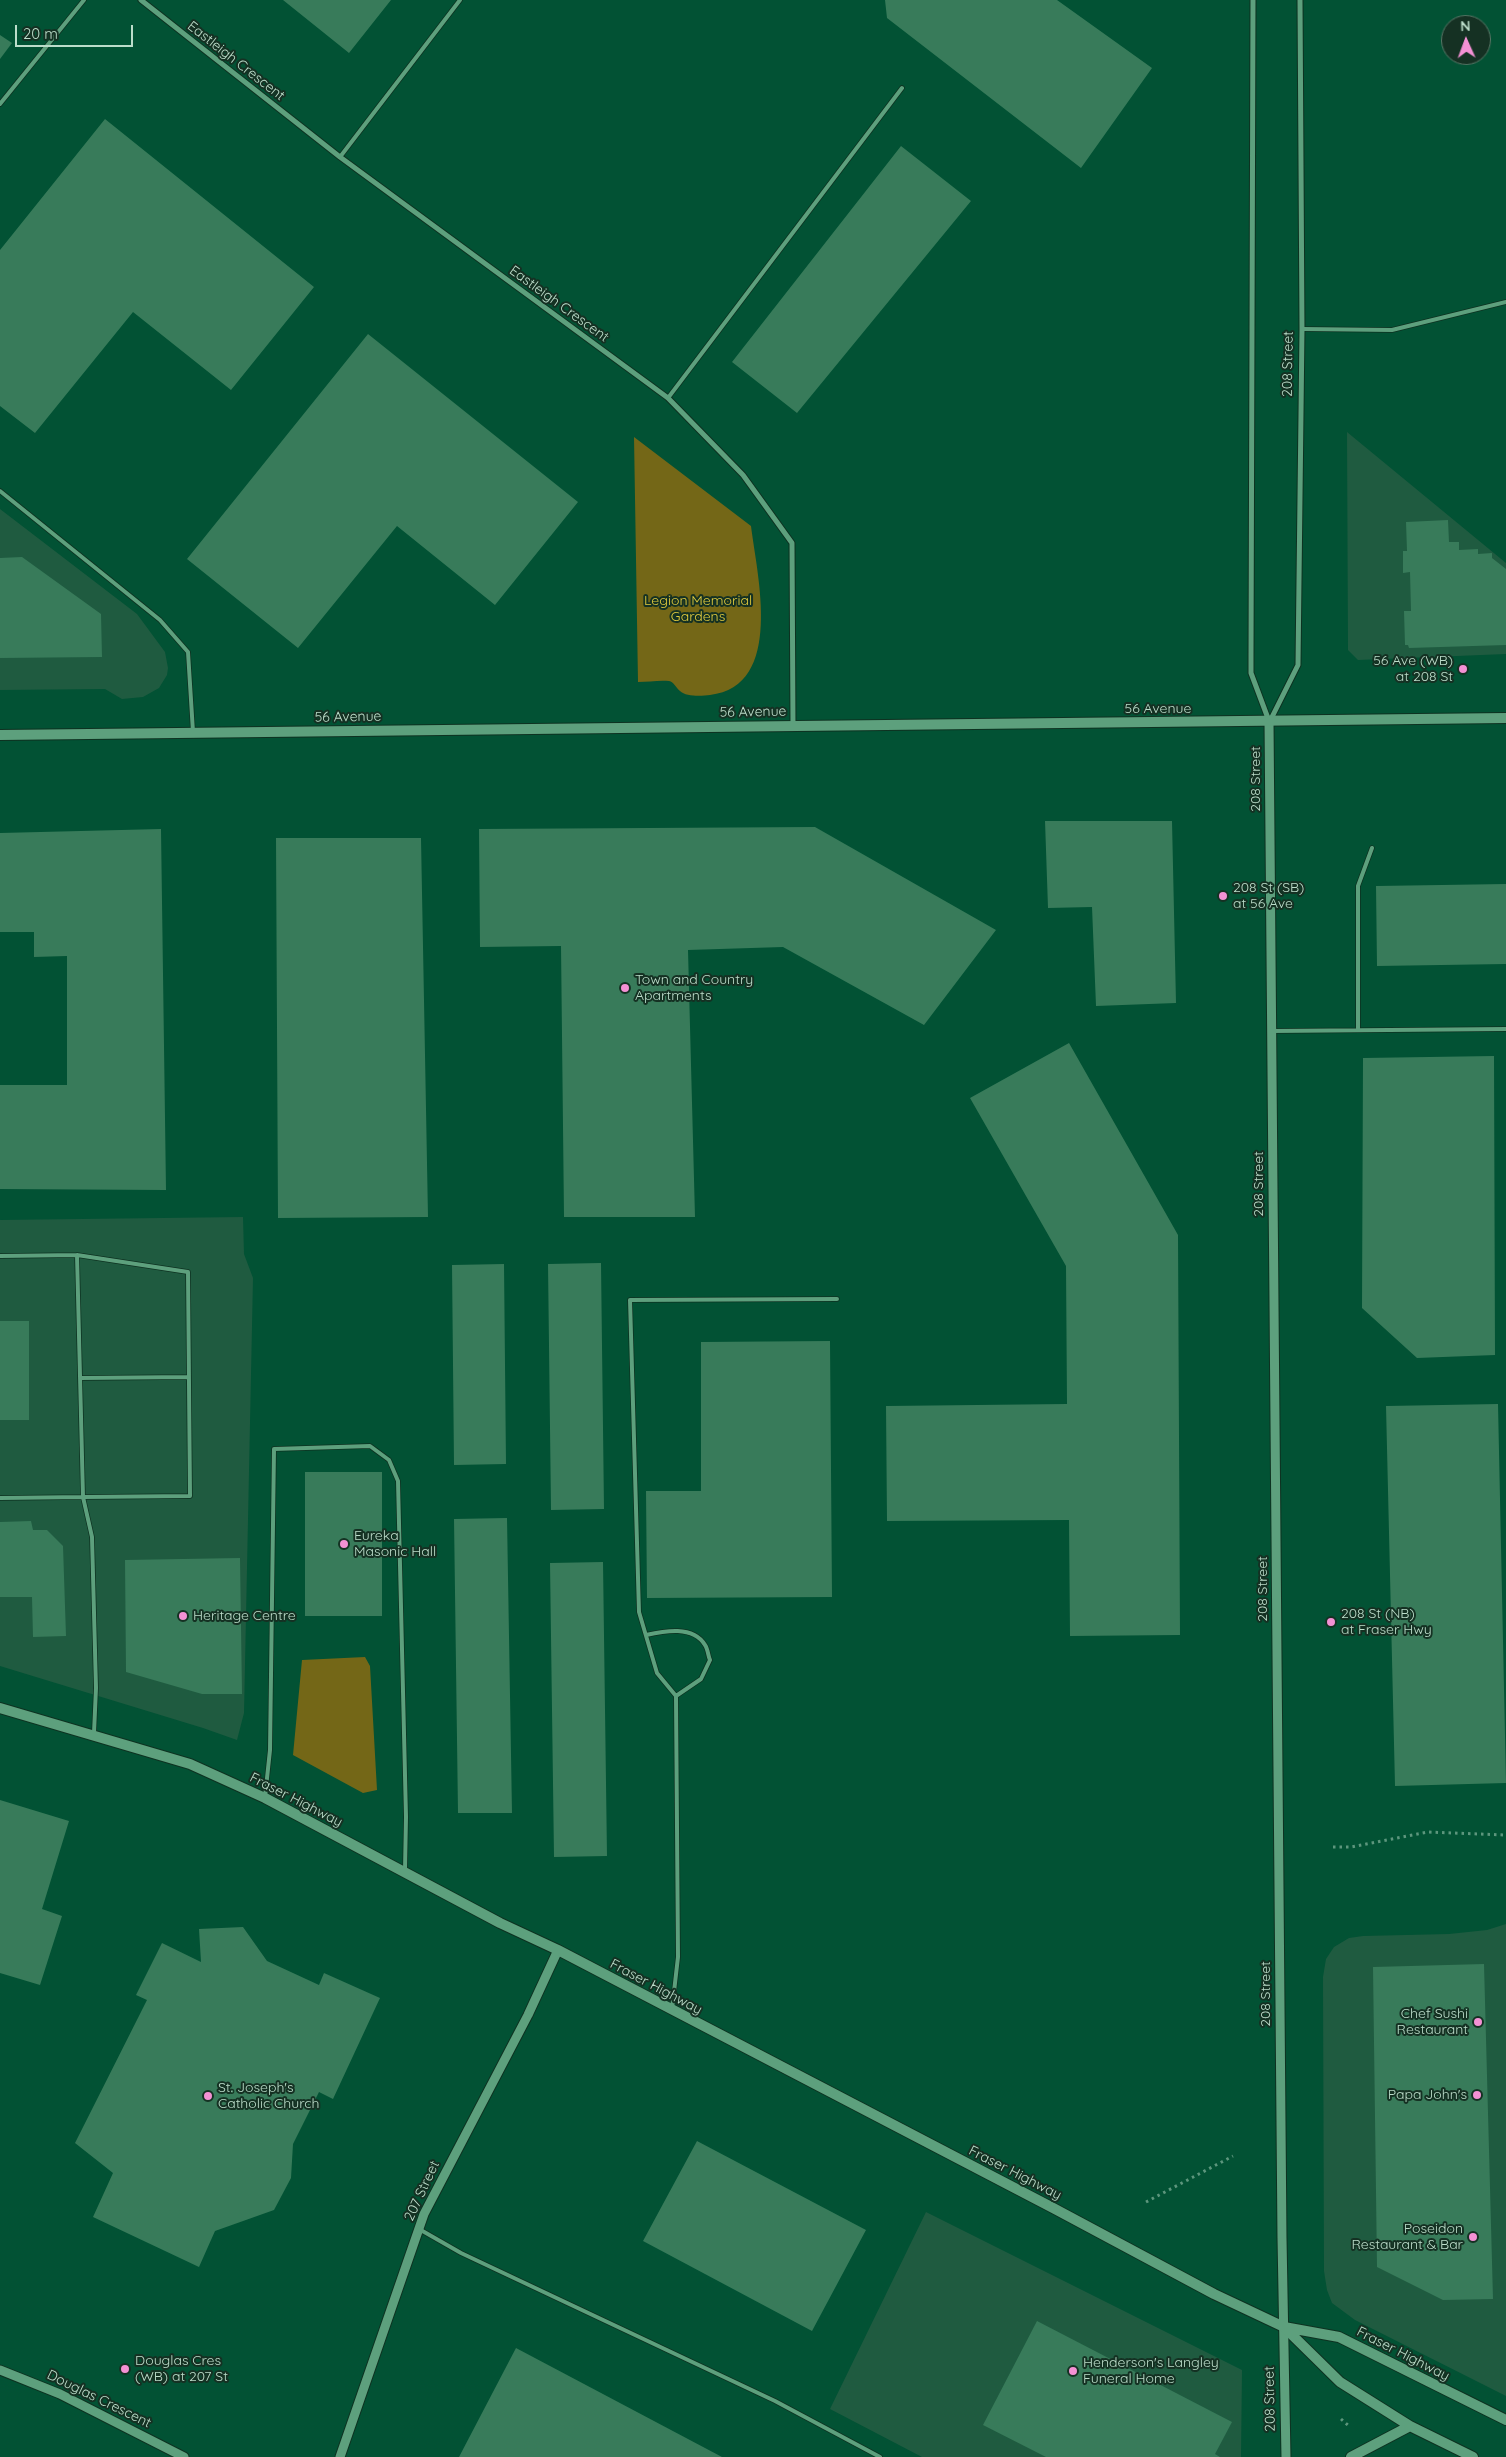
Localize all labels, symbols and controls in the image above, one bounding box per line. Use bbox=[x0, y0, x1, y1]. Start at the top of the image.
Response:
scale bar bbox=[18, 15, 135, 47]
north arrow bbox=[1441, 15, 1491, 65]
text: N bbox=[1460, 17, 1471, 35]
street label: Eastleigh Crescent bbox=[184, 18, 288, 104]
text: 20 m bbox=[23, 24, 58, 43]
street label: Eastleigh Crescent bbox=[506, 262, 612, 346]
street label: 208 Street bbox=[1279, 331, 1297, 397]
park label: Legion Memorial Gardens bbox=[644, 593, 752, 626]
place label: 56 Ave (WB) at 208 St bbox=[1373, 653, 1453, 686]
marker: 56 Ave (WB) at 208 St bbox=[1457, 663, 1469, 675]
street label: 56 Avenue bbox=[1125, 701, 1191, 717]
street label: 56 Avenue bbox=[719, 703, 787, 721]
street label: 56 Avenue bbox=[314, 708, 382, 726]
street label: 208 Street bbox=[1248, 746, 1264, 812]
place label: 208 St (SB) at 56 Ave bbox=[1233, 880, 1304, 912]
marker: 208 St (SB) at 56 Ave bbox=[1217, 890, 1229, 902]
place label: Town and Country Apartments bbox=[635, 972, 753, 1004]
marker: Town and Country Apartments bbox=[619, 982, 631, 994]
street label: 208 Street bbox=[1251, 1151, 1267, 1217]
place label: Eureka Masonic Hall bbox=[354, 1528, 436, 1560]
marker: Eureka Masonic Hall bbox=[338, 1538, 350, 1550]
street label: 208 Street bbox=[1255, 1556, 1271, 1622]
place label: 208 St (NB) at Fraser Hwy bbox=[1341, 1606, 1432, 1638]
place label: Heritage Centre bbox=[193, 1608, 296, 1624]
marker: Heritage Centre bbox=[177, 1610, 189, 1622]
marker: 208 St (NB) at Fraser Hwy bbox=[1325, 1616, 1337, 1628]
street label: Fraser Highway bbox=[247, 1769, 345, 1831]
street label: Fraser Highway bbox=[607, 1956, 705, 2018]
street label: 208 Street bbox=[1258, 1961, 1274, 2027]
place label: Chef Sushi Restaurant bbox=[1397, 2006, 1468, 2038]
marker: Chef Sushi Restaurant bbox=[1472, 2016, 1484, 2028]
place label: St. Joseph's Catholic Church bbox=[218, 2080, 319, 2112]
place label: Papa John's bbox=[1388, 2087, 1467, 2103]
marker: Papa John's bbox=[1471, 2089, 1483, 2101]
marker: St. Joseph's Catholic Church bbox=[202, 2090, 214, 2102]
street label: Fraser Highway bbox=[966, 2142, 1064, 2204]
street label: 207 Street bbox=[401, 2158, 443, 2224]
place label: Poseidon Restaurant & Bar bbox=[1351, 2221, 1463, 2254]
marker: Poseidon Restaurant & Bar bbox=[1467, 2231, 1479, 2243]
street label: Fraser Highway bbox=[1354, 2323, 1452, 2385]
place label: Douglas Cres (WB) at 207 St bbox=[135, 2353, 228, 2386]
place label: Henderson's Langley Funeral Home bbox=[1083, 2355, 1219, 2388]
marker: Douglas Cres (WB) at 207 St bbox=[119, 2363, 131, 2375]
marker: Henderson's Langley Funeral Home bbox=[1067, 2365, 1079, 2377]
street label: Douglas Crescent bbox=[44, 2366, 154, 2432]
street label: 208 Street bbox=[1261, 2366, 1279, 2432]

